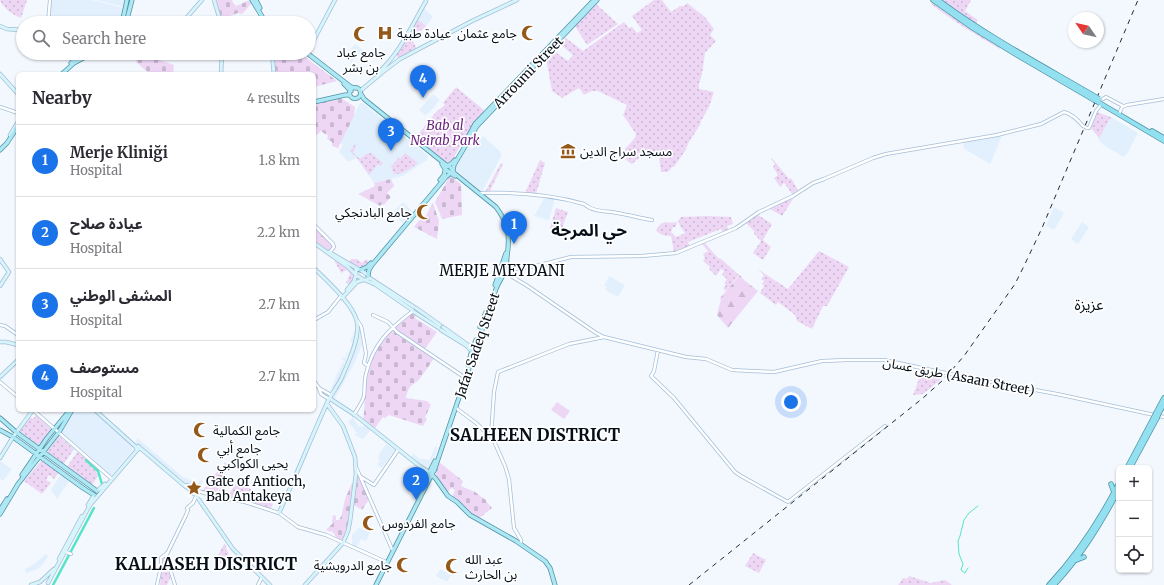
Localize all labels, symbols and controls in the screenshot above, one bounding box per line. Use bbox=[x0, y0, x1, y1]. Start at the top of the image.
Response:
north arrow bbox=[1068, 12, 1104, 48]
search box bbox=[16, 16, 316, 60]
hospital icon: عيادة طبية bbox=[376, 24, 394, 42]
mosque icon: جامع عثمان bbox=[520, 24, 538, 42]
mosque icon: جامع عباد بن بشر bbox=[352, 25, 370, 43]
place label: عيادة طبية bbox=[397, 25, 452, 42]
place label: جامع عثمان bbox=[457, 25, 517, 44]
icon: search bbox=[30, 27, 52, 49]
text: Search here bbox=[62, 29, 146, 48]
street label: Arroumi Street bbox=[489, 33, 567, 113]
place label: جامع عباد بن بشر bbox=[336, 44, 386, 76]
pin: 4 bbox=[410, 65, 436, 98]
text: Nearby bbox=[32, 87, 92, 109]
text: 4 results bbox=[247, 90, 300, 107]
park label: Bab al Neirab Park bbox=[410, 117, 480, 149]
pin: 3 bbox=[378, 118, 404, 151]
museum icon: مسجد سراج الدين bbox=[559, 142, 577, 160]
text: Merje Kliniği bbox=[70, 143, 168, 162]
place label: مسجد سراج الدين bbox=[580, 143, 673, 162]
text: 1 bbox=[42, 152, 48, 169]
text: 1.8 km bbox=[259, 152, 300, 169]
text: Hospital bbox=[70, 162, 122, 179]
mosque icon: جامع البادنجكي bbox=[415, 203, 433, 221]
place label: جامع البادنجكي bbox=[335, 204, 412, 223]
pin: 1 bbox=[501, 211, 527, 244]
text: عيادة صلاح bbox=[70, 214, 143, 233]
district label: حي المرجة bbox=[551, 219, 627, 244]
text: 2 bbox=[41, 224, 49, 241]
text: 2.2 km bbox=[257, 224, 300, 241]
text: Hospital bbox=[70, 240, 122, 257]
district label: MERJE MEYDANI bbox=[439, 261, 565, 280]
text: المشفى الوطني bbox=[70, 286, 172, 305]
street label: Jafar Sadeq Street bbox=[451, 290, 503, 401]
district label: عزيزة bbox=[1075, 295, 1104, 314]
text: 3 bbox=[41, 296, 49, 313]
text: 2.7 km bbox=[258, 296, 300, 313]
text: Hospital bbox=[70, 312, 122, 329]
street label: طريق عسان (Asaan Street) bbox=[882, 353, 1036, 400]
text: مستوصف bbox=[70, 358, 139, 377]
text: 4 bbox=[41, 368, 49, 385]
text: 2.7 km bbox=[258, 368, 300, 385]
text: Hospital bbox=[70, 384, 122, 401]
your location bbox=[781, 392, 801, 412]
mosque icon: جامع الكمالية bbox=[192, 421, 210, 439]
place label: جامع الكمالية bbox=[213, 422, 281, 441]
district label: SALHEEN DISTRICT bbox=[450, 424, 620, 446]
place label: جامع أبي يحيى الكواكبي bbox=[217, 440, 288, 474]
mosque icon: جامع أبي يحيى الكواكبي bbox=[196, 446, 214, 464]
map controls bbox=[1116, 465, 1152, 573]
button: + bbox=[1116, 465, 1152, 501]
pin: 2 bbox=[403, 467, 429, 500]
place label: Gate of Antioch, Bab Antakeya bbox=[206, 473, 306, 505]
place icon: Gate of Antioch, Bab Antakeya bbox=[185, 479, 203, 497]
button: − bbox=[1116, 501, 1152, 537]
mosque icon: جامع الفردوس bbox=[361, 514, 379, 532]
place label: جامع الفردوس bbox=[382, 515, 456, 534]
button: locate bbox=[1116, 537, 1152, 573]
place label: عبد الله بن الحارث bbox=[465, 551, 517, 583]
district label: KALLASEH DISTRICT bbox=[115, 553, 297, 575]
mosque icon: جامع الدرويشية bbox=[395, 556, 413, 574]
place label: جامع الدرويشية bbox=[314, 557, 392, 576]
mosque icon: عبد الله بن الحارث bbox=[444, 557, 462, 575]

